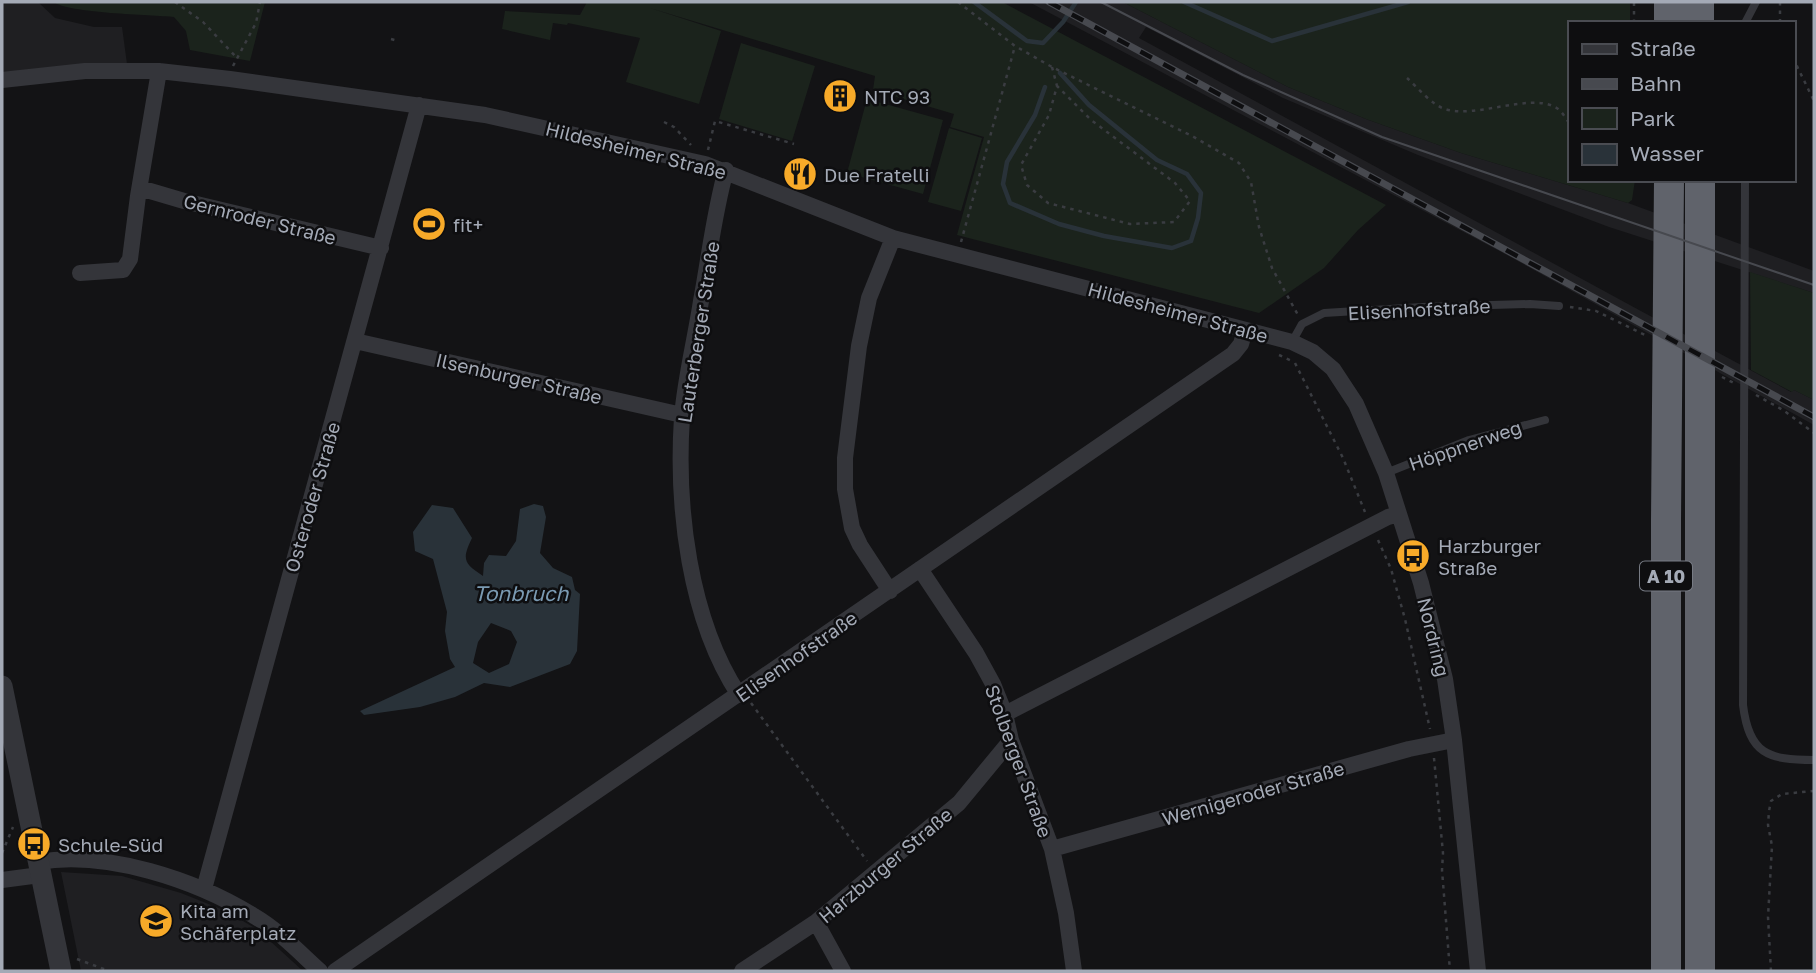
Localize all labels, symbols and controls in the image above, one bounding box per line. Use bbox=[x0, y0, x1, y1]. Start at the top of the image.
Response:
legend bbox=[1568, 21, 1795, 182]
text: Straße bbox=[1630, 35, 1696, 61]
text: Bahn bbox=[1630, 70, 1682, 96]
building icon: NTC 93 bbox=[821, 77, 859, 115]
place label: NTC 93 bbox=[864, 85, 930, 108]
text: Park bbox=[1630, 105, 1676, 131]
street label: Hildesheimer Straße bbox=[543, 116, 729, 184]
text: Wasser bbox=[1630, 140, 1704, 166]
restaurant icon: Due Fratelli bbox=[781, 155, 819, 193]
place label: Due Fratelli bbox=[824, 163, 930, 186]
street label: Gernroder Straße bbox=[181, 189, 339, 249]
sports icon: fit+ bbox=[410, 205, 448, 243]
place label: fit+ bbox=[453, 213, 483, 236]
street label: Lauterberger Straße bbox=[672, 240, 724, 424]
street label: Hildesheimer Straße bbox=[1085, 277, 1271, 347]
street label: Elisenhofstraße bbox=[1347, 294, 1491, 324]
street label: Ilsenburger Straße bbox=[434, 348, 604, 408]
street label: Höppnerweg bbox=[1406, 415, 1524, 475]
street label: Osteroder Straße bbox=[279, 419, 345, 575]
place label: Harzburger Straße bbox=[1438, 534, 1542, 579]
bus stop icon: Harzburger Straße bbox=[1394, 537, 1432, 575]
road number: A 10 bbox=[1640, 562, 1692, 590]
water label: Tonbruch bbox=[474, 580, 569, 606]
street label: Nordring bbox=[1413, 595, 1455, 679]
street label: Elisenhofstraße bbox=[731, 606, 861, 706]
street label: Stolberger Straße bbox=[981, 681, 1057, 841]
street label: Wernigeroder Straße bbox=[1159, 756, 1347, 830]
street label: Harzburger Straße bbox=[814, 802, 956, 928]
bus stop icon: Schule-Süd bbox=[15, 825, 53, 863]
place label: Schule-Süd bbox=[58, 833, 163, 856]
place label: Kita am Schäferplatz bbox=[180, 899, 296, 944]
school or university icon: Kita am Schäferplatz bbox=[137, 902, 175, 940]

